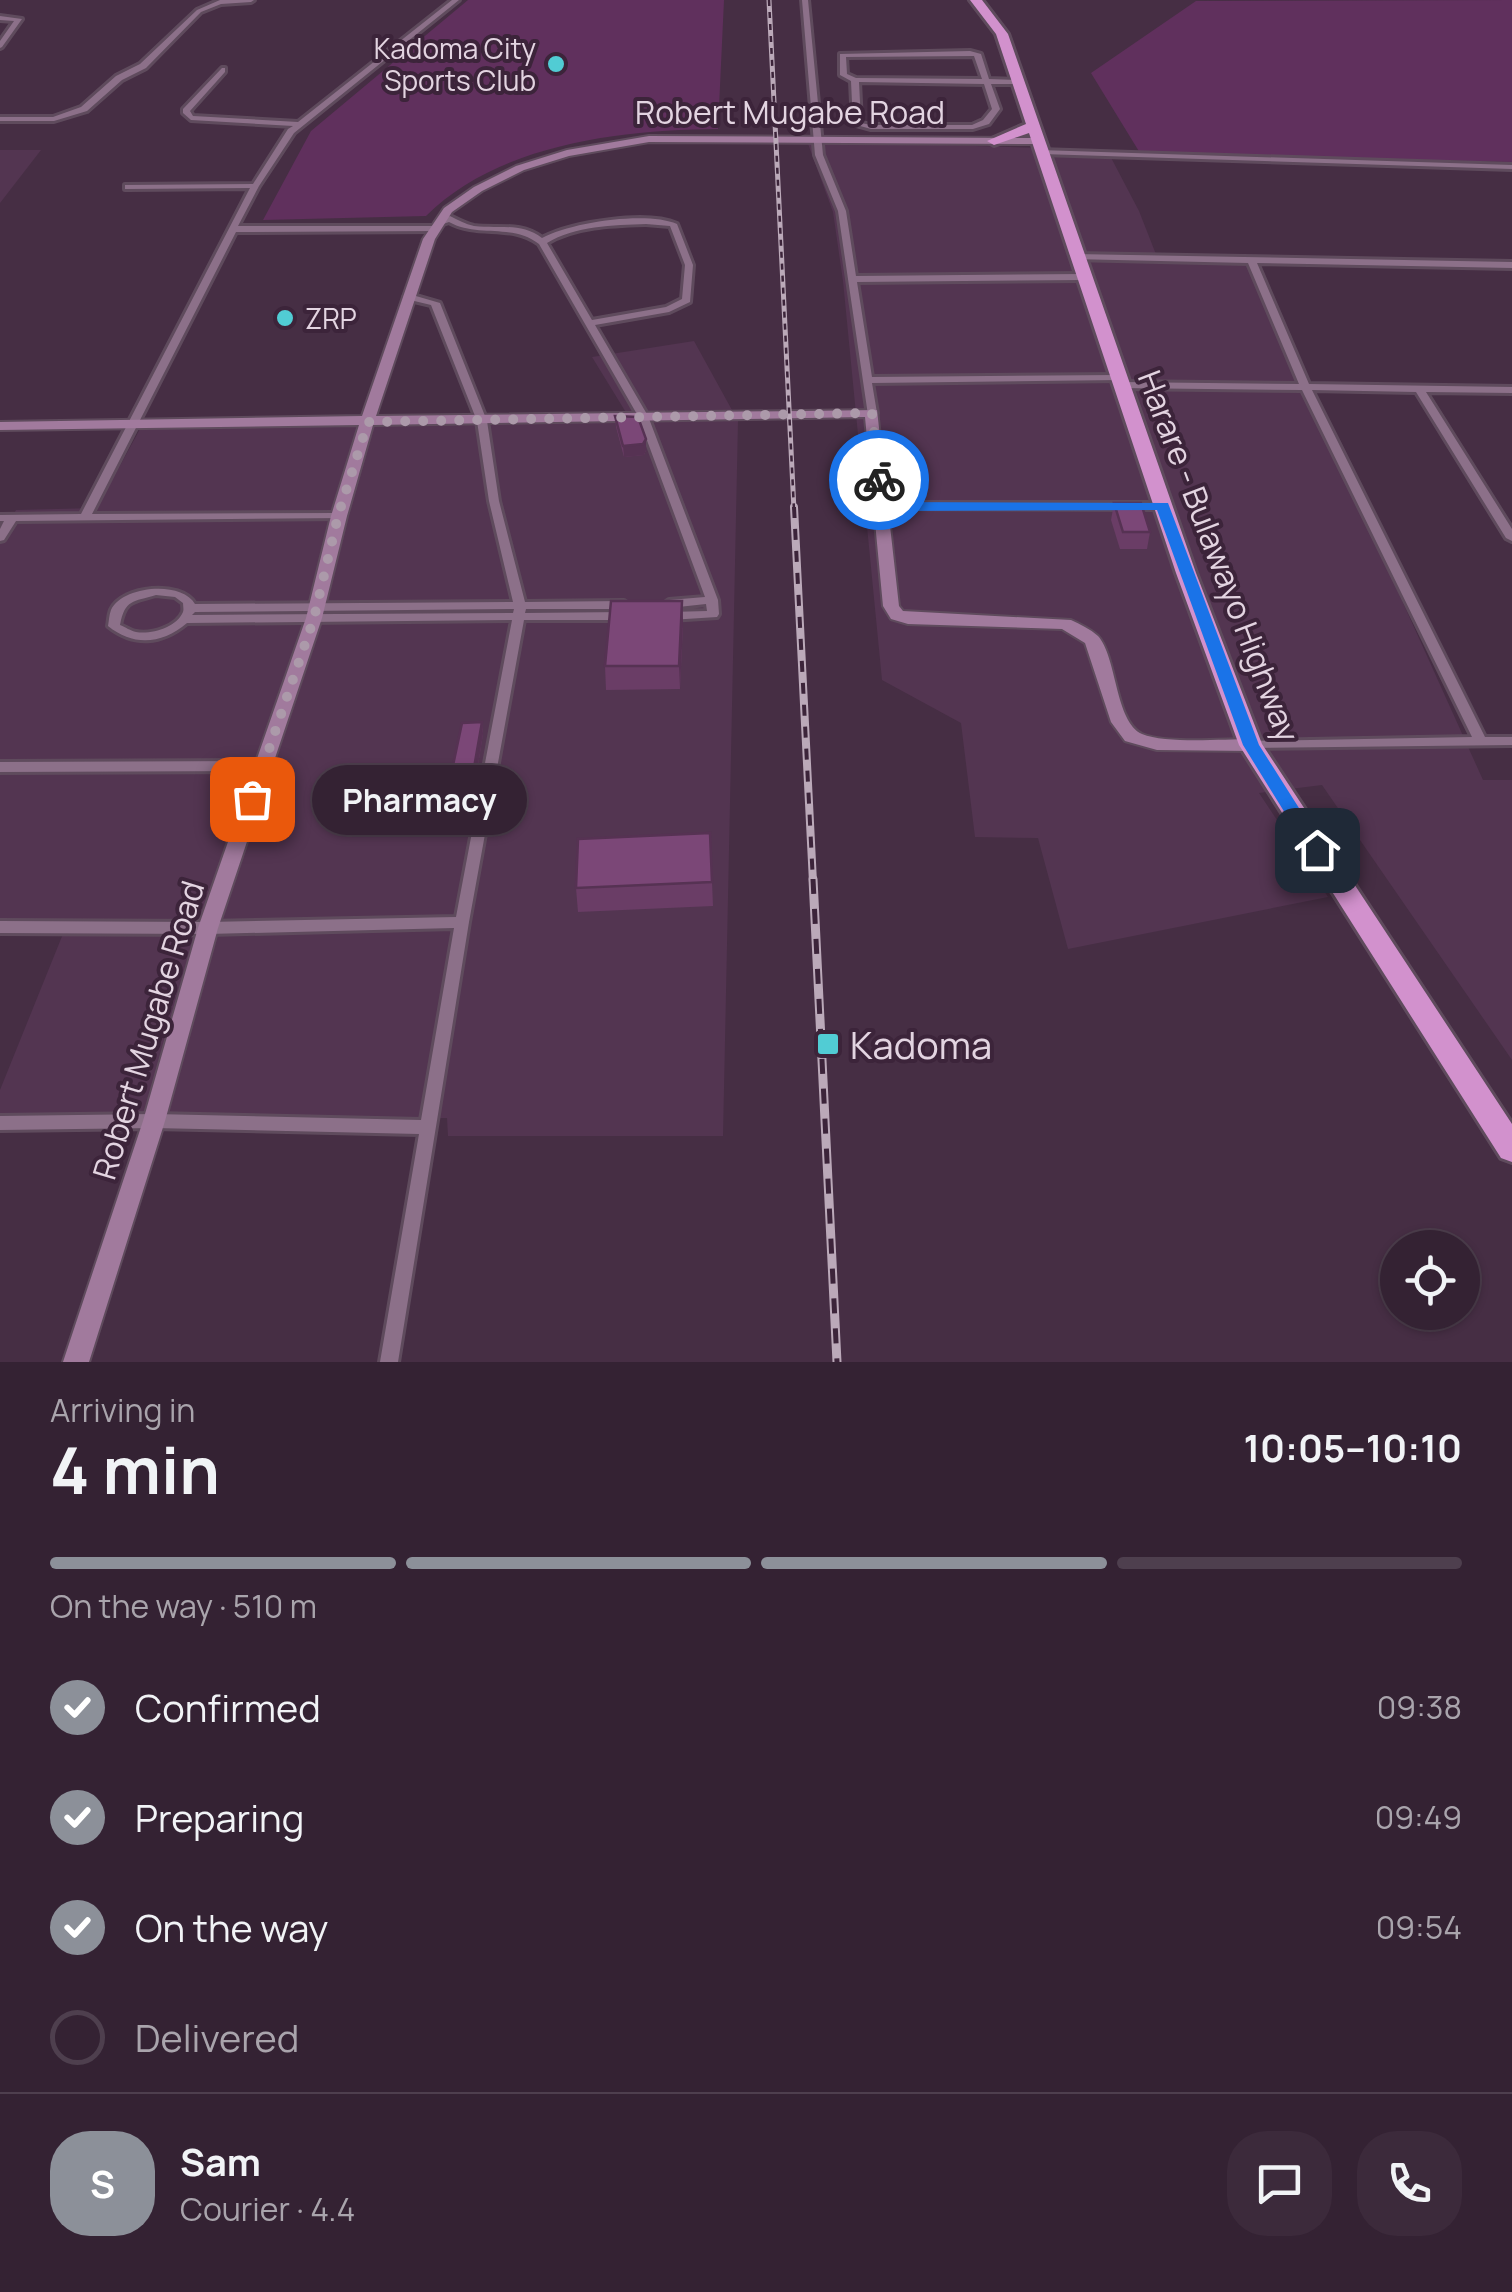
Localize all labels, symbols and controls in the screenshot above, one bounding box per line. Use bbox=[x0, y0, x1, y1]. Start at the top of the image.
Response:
place label: Kadoma City Sports Club bbox=[374, 29, 536, 99]
marker: Kadoma City Sports Club bbox=[545, 53, 567, 75]
street label: Robert Mugabe Road bbox=[635, 90, 945, 134]
place label: ZRP bbox=[305, 299, 357, 337]
marker: ZRP bbox=[274, 307, 296, 329]
street label: Harare - Bulawayo Highway bbox=[1128, 364, 1310, 748]
courier bbox=[829, 430, 929, 530]
icon: bike bbox=[852, 453, 907, 508]
pin bbox=[210, 757, 295, 842]
callout: Pharmacy bbox=[312, 764, 527, 834]
icon: bag bbox=[225, 772, 280, 827]
text: Pharmacy bbox=[342, 778, 497, 822]
pin bbox=[1275, 808, 1360, 893]
icon: home bbox=[1290, 823, 1345, 878]
street label: Robert Mugabe Road bbox=[82, 875, 214, 1185]
place label: Kadoma bbox=[850, 1018, 992, 1070]
marker: Kadoma bbox=[815, 1031, 841, 1057]
map controls bbox=[1380, 1230, 1480, 1330]
button: locate bbox=[1380, 1230, 1480, 1330]
text: Arriving in bbox=[50, 1388, 195, 1432]
text: 10:05–10:10 bbox=[1243, 1421, 1462, 1473]
text: 4 min bbox=[50, 1425, 220, 1514]
text: On the way · 510 m bbox=[50, 1584, 317, 1628]
icon: check bbox=[50, 1680, 105, 1735]
text: Confirmed bbox=[135, 1681, 321, 1733]
text: 09:38 bbox=[1377, 1685, 1462, 1729]
icon: check bbox=[50, 1790, 105, 1845]
text: Preparing bbox=[135, 1791, 304, 1843]
text: 09:49 bbox=[1375, 1795, 1462, 1839]
icon: check bbox=[50, 1900, 105, 1955]
text: On the way bbox=[135, 1901, 328, 1953]
text: 09:54 bbox=[1376, 1905, 1462, 1949]
text: Delivered bbox=[135, 2011, 299, 2063]
button: chat bbox=[1227, 2131, 1332, 2236]
button: phone bbox=[1357, 2131, 1462, 2236]
text: Sam bbox=[180, 2135, 261, 2187]
text: S bbox=[90, 2157, 115, 2209]
text: Courier · 4.4 bbox=[180, 2187, 355, 2231]

